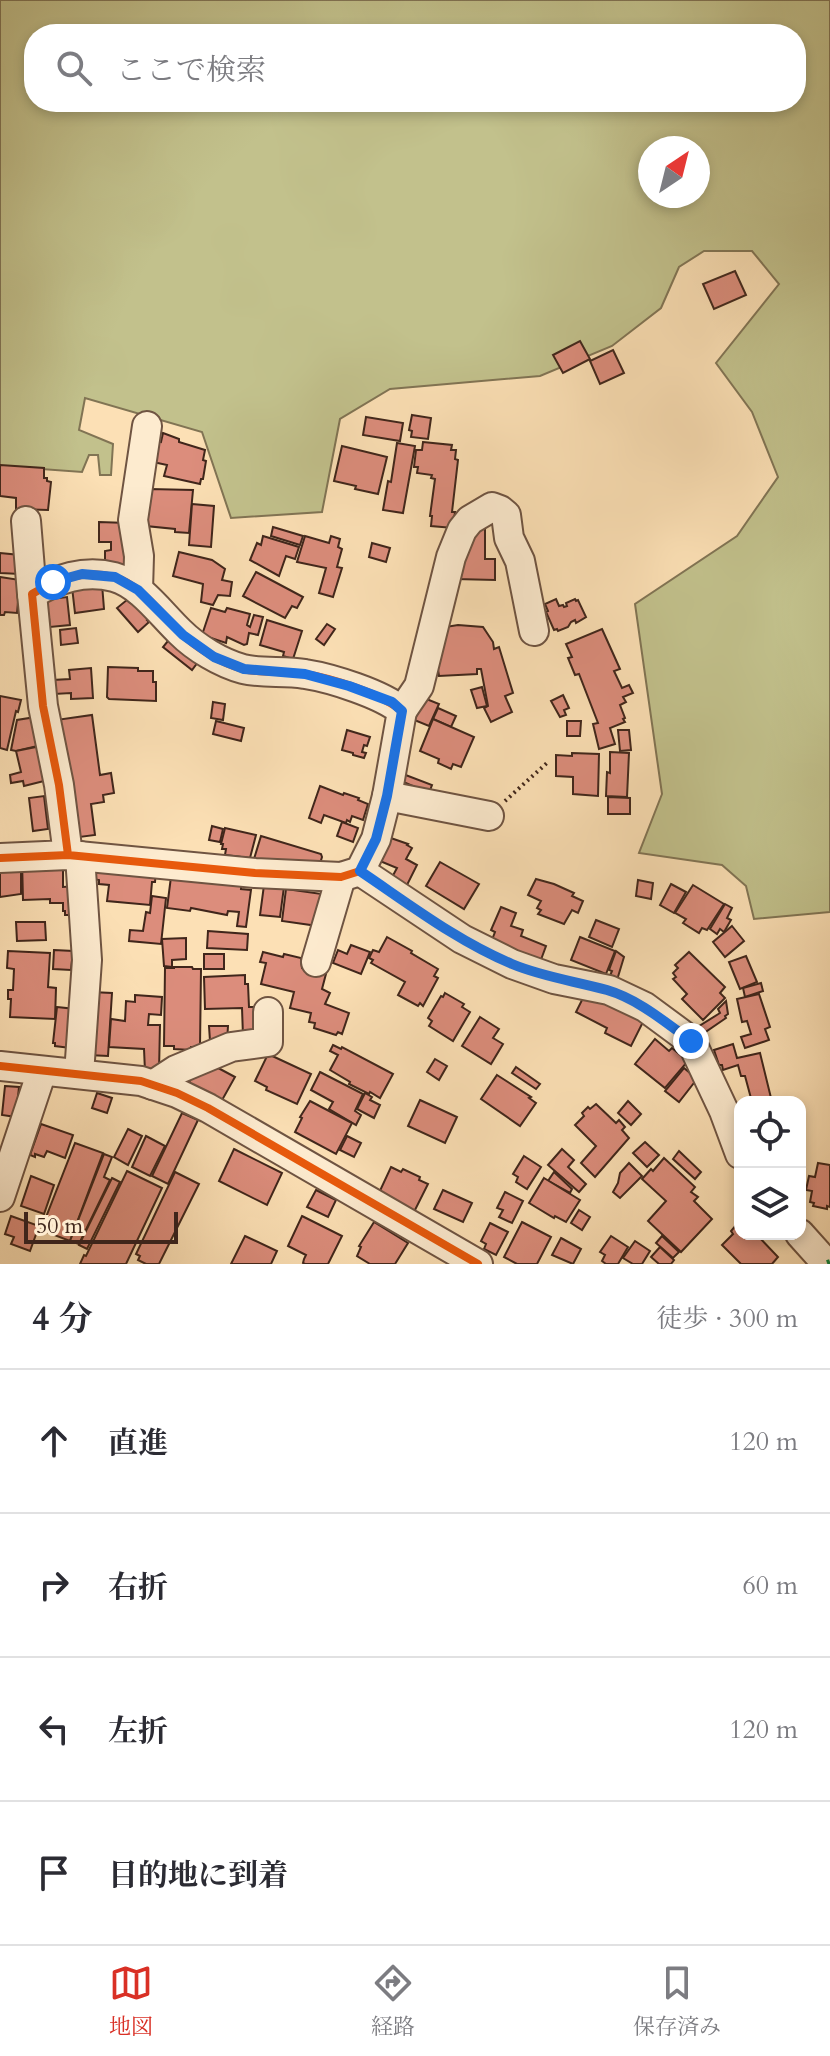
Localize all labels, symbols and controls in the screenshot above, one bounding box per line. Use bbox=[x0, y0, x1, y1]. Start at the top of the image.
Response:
search box bbox=[24, 24, 806, 112]
icon: search bbox=[52, 46, 96, 90]
text: ここで検索 bbox=[116, 50, 266, 91]
north arrow bbox=[638, 136, 710, 208]
route start bbox=[35, 564, 71, 600]
route end bbox=[673, 1023, 709, 1059]
map controls bbox=[734, 1096, 806, 1240]
button: locate bbox=[734, 1096, 806, 1168]
button: layers bbox=[734, 1168, 806, 1240]
scale bar bbox=[24, 1208, 178, 1244]
text: 50 m bbox=[36, 1211, 83, 1241]
text: 4 分 bbox=[32, 1296, 93, 1342]
text: 徒歩 · 300 m bbox=[657, 1301, 798, 1336]
icon: ahead bbox=[32, 1419, 76, 1463]
text: 直進 bbox=[108, 1423, 168, 1464]
text: 120 m bbox=[729, 1424, 798, 1459]
icon: right bbox=[32, 1563, 76, 1607]
text: 右折 bbox=[108, 1567, 168, 1608]
text: 60 m bbox=[742, 1568, 798, 1603]
icon: left bbox=[32, 1707, 76, 1751]
text: 左折 bbox=[108, 1711, 168, 1752]
text: 120 m bbox=[729, 1712, 798, 1747]
icon: arrive bbox=[32, 1851, 76, 1895]
text: 目的地に到着 bbox=[108, 1855, 288, 1896]
tab: 地図 bbox=[109, 1961, 153, 2042]
tab: 経路 bbox=[371, 1961, 415, 2042]
tab: 保存済み bbox=[633, 1961, 721, 2042]

